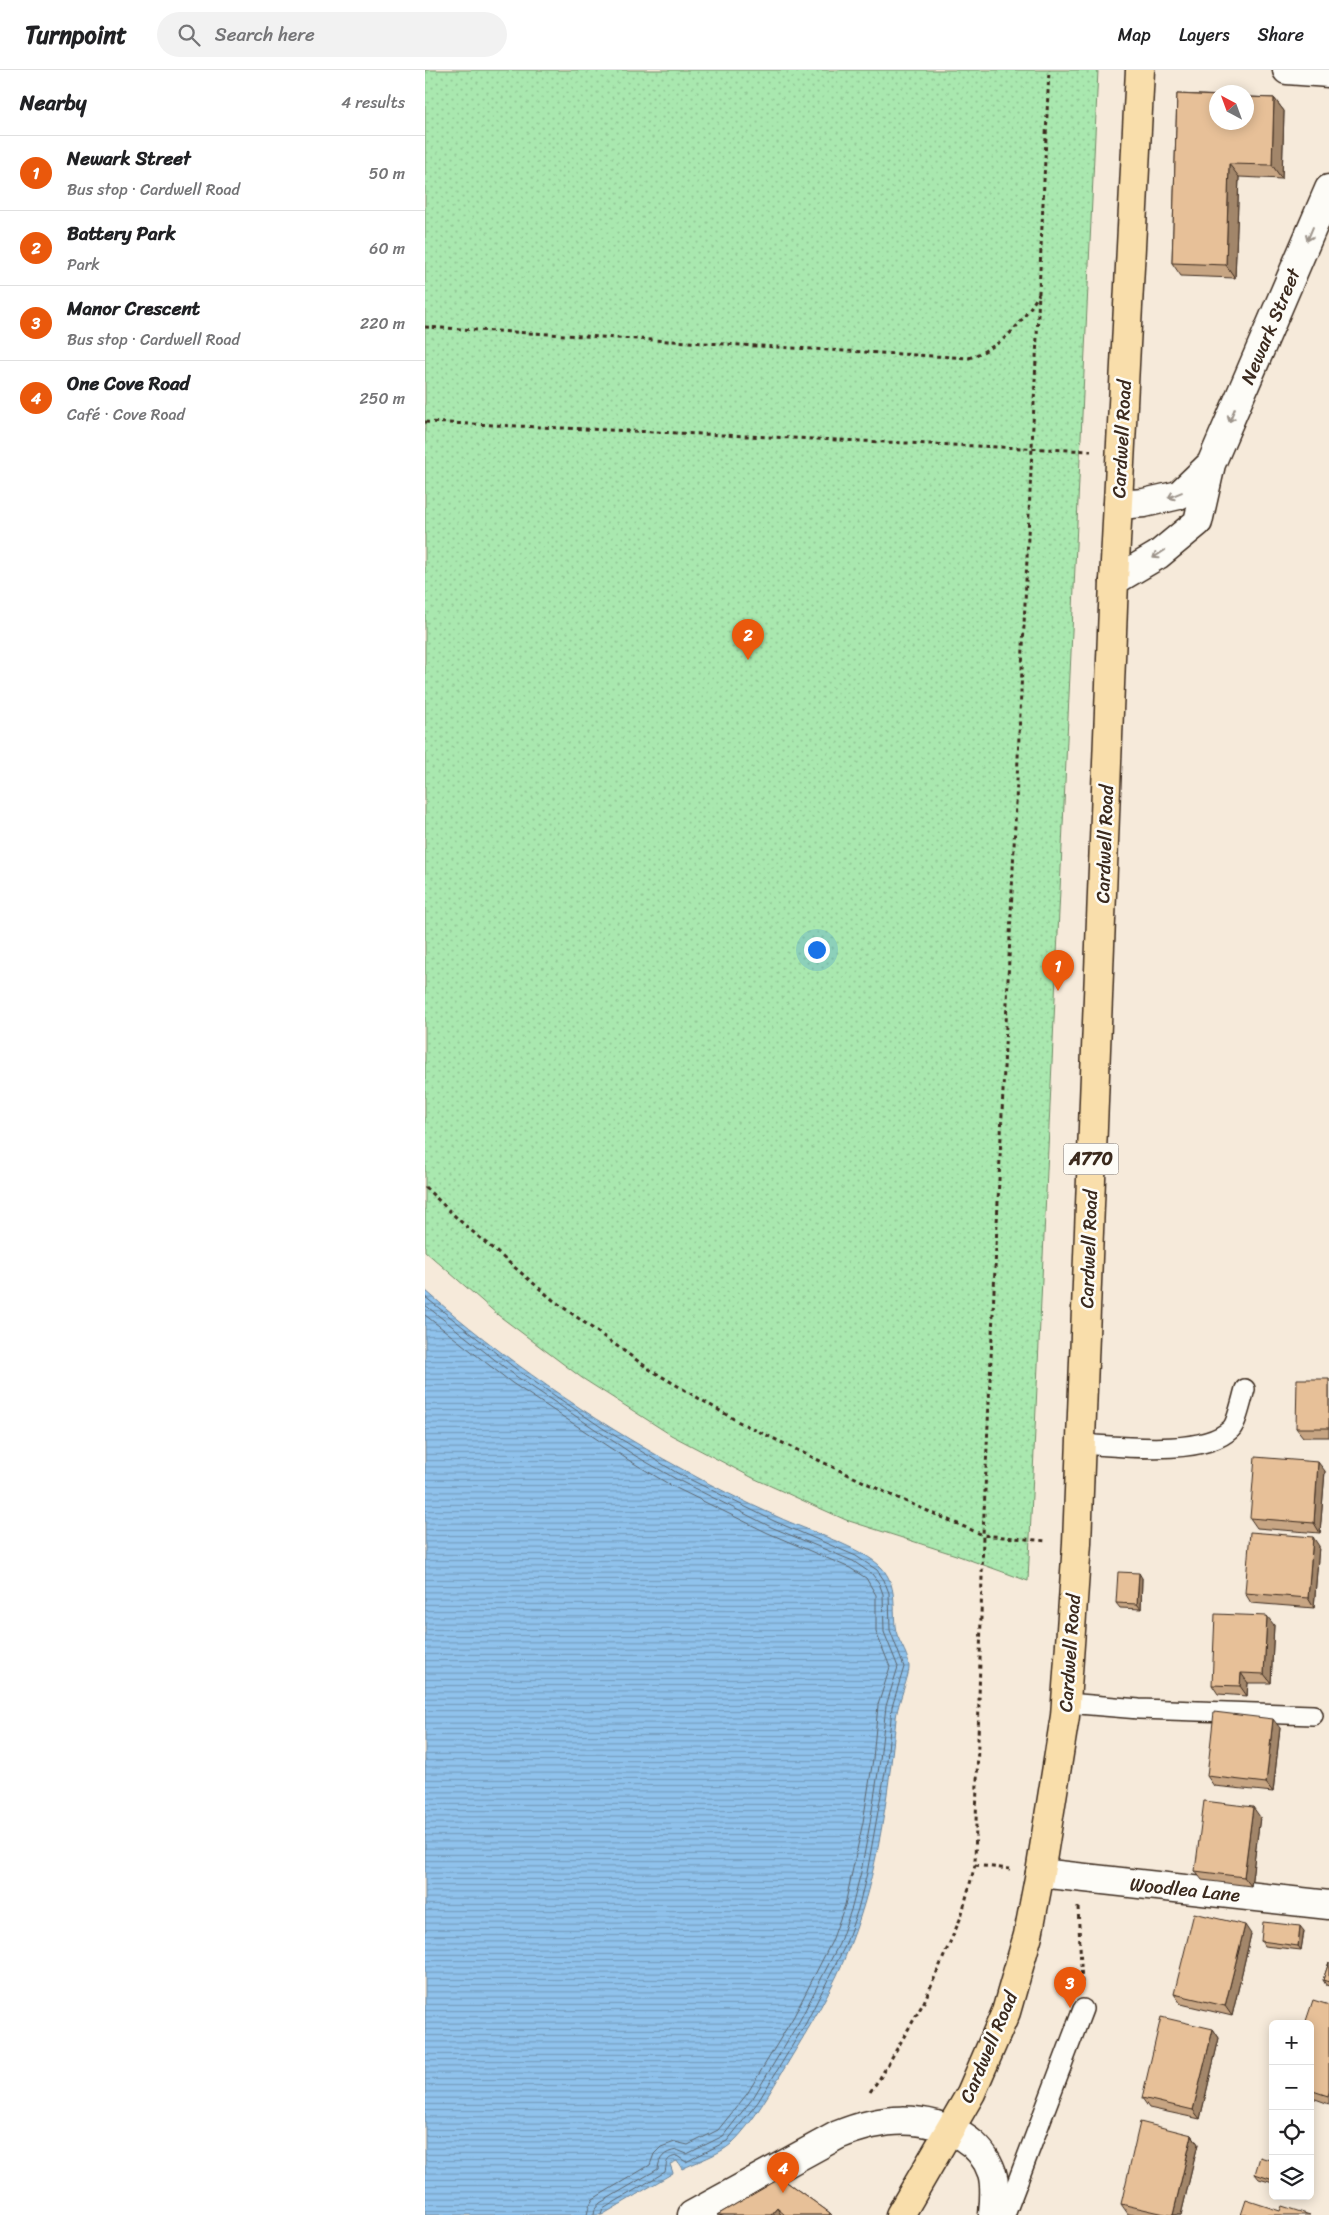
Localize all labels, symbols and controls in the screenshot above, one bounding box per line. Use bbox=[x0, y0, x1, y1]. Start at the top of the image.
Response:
search box bbox=[157, 12, 507, 57]
text: Turnpoint bbox=[25, 14, 127, 56]
text: Search here bbox=[215, 18, 315, 51]
text: Map bbox=[1118, 19, 1151, 51]
text: Layers bbox=[1179, 19, 1230, 51]
text: Share bbox=[1258, 19, 1304, 51]
icon: search bbox=[175, 21, 203, 49]
text: Nearby bbox=[20, 84, 86, 122]
north arrow bbox=[1209, 85, 1254, 130]
text: 4 results bbox=[341, 88, 405, 117]
text: Newark Street bbox=[67, 142, 191, 175]
text: 1 bbox=[33, 159, 39, 188]
text: 50 m bbox=[369, 159, 405, 188]
text: Bus stop · Cardwell Road bbox=[67, 175, 240, 204]
text: Battery Park bbox=[67, 217, 176, 250]
one-way arrow bbox=[1304, 226, 1314, 241]
text: 2 bbox=[31, 234, 41, 263]
text: 60 m bbox=[369, 234, 405, 263]
text: Park bbox=[67, 250, 100, 279]
street label: Newark Street bbox=[1231, 262, 1310, 390]
text: Manor Crescent bbox=[67, 292, 200, 325]
text: 3 bbox=[32, 309, 40, 338]
text: 220 m bbox=[360, 309, 405, 338]
text: Bus stop · Cardwell Road bbox=[67, 325, 240, 354]
text: One Cove Road bbox=[67, 367, 189, 400]
street label: Cardwell Road bbox=[1102, 377, 1141, 499]
text: 4 bbox=[31, 384, 41, 413]
text: 250 m bbox=[359, 384, 405, 413]
text: Café · Cove Road bbox=[67, 400, 185, 429]
one-way arrow bbox=[1227, 407, 1236, 422]
one-way arrow bbox=[1168, 491, 1183, 500]
one-way arrow bbox=[1152, 549, 1166, 559]
pin: 2 bbox=[732, 619, 764, 660]
street label: Cardwell Road bbox=[1086, 782, 1123, 904]
your location bbox=[804, 937, 830, 963]
pin: 1 bbox=[1042, 950, 1074, 991]
road number: A770 bbox=[1063, 1144, 1119, 1174]
street label: Cardwell Road bbox=[1070, 1187, 1107, 1309]
street label: Cardwell Road bbox=[1049, 1591, 1090, 1713]
street label: Woodlea Lane bbox=[1128, 1867, 1242, 1912]
pin: 3 bbox=[1054, 1967, 1086, 2008]
street label: Cardwell Road bbox=[950, 1984, 1028, 2108]
map controls bbox=[1269, 2020, 1314, 2200]
button: + bbox=[1269, 2020, 1314, 2065]
button: − bbox=[1269, 2065, 1314, 2110]
button: locate bbox=[1269, 2110, 1314, 2155]
pin: 4 bbox=[767, 2152, 799, 2193]
button: layers bbox=[1269, 2155, 1314, 2200]

